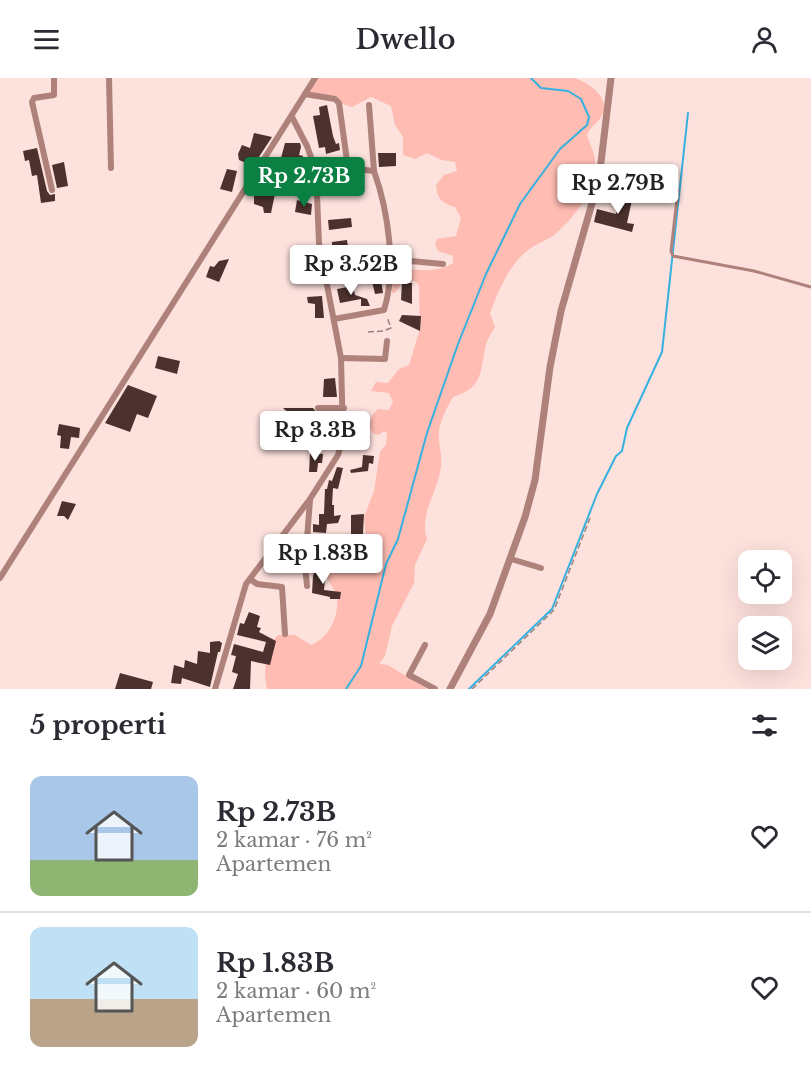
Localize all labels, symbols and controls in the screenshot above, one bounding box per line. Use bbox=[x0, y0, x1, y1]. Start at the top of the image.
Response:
icon: menu bbox=[30, 23, 63, 56]
text: Dwello bbox=[356, 23, 455, 56]
icon: person bbox=[748, 23, 781, 56]
pin: Rp 2.73B bbox=[242, 157, 366, 208]
text: Rp 2.73B bbox=[258, 164, 350, 188]
pin: Rp 2.79B bbox=[556, 164, 680, 215]
text: Rp 2.79B bbox=[571, 171, 665, 195]
pin: Rp 3.52B bbox=[289, 245, 413, 296]
text: Rp 3.52B bbox=[304, 252, 398, 276]
pin: Rp 3.3B bbox=[260, 411, 370, 462]
text: Rp 3.3B bbox=[274, 418, 356, 442]
pin: Rp 1.83B bbox=[261, 534, 385, 585]
text: Rp 1.83B bbox=[278, 541, 368, 565]
map controls bbox=[738, 550, 792, 670]
button: locate bbox=[738, 550, 792, 604]
button: layers bbox=[738, 616, 792, 670]
text: 5 properti bbox=[30, 709, 166, 741]
icon: filters bbox=[748, 709, 781, 742]
text: Rp 2.73B bbox=[216, 796, 336, 828]
icon: home bbox=[78, 800, 150, 872]
icon: heart bbox=[748, 820, 781, 853]
text: 2 kamar · 76 m² bbox=[216, 828, 372, 852]
text: Apartemen bbox=[216, 852, 331, 876]
text: Rp 1.83B bbox=[216, 947, 334, 979]
icon: home bbox=[78, 951, 150, 1023]
icon: heart bbox=[748, 971, 781, 1004]
text: 2 kamar · 60 m² bbox=[216, 979, 376, 1003]
text: Apartemen bbox=[216, 1003, 331, 1027]

